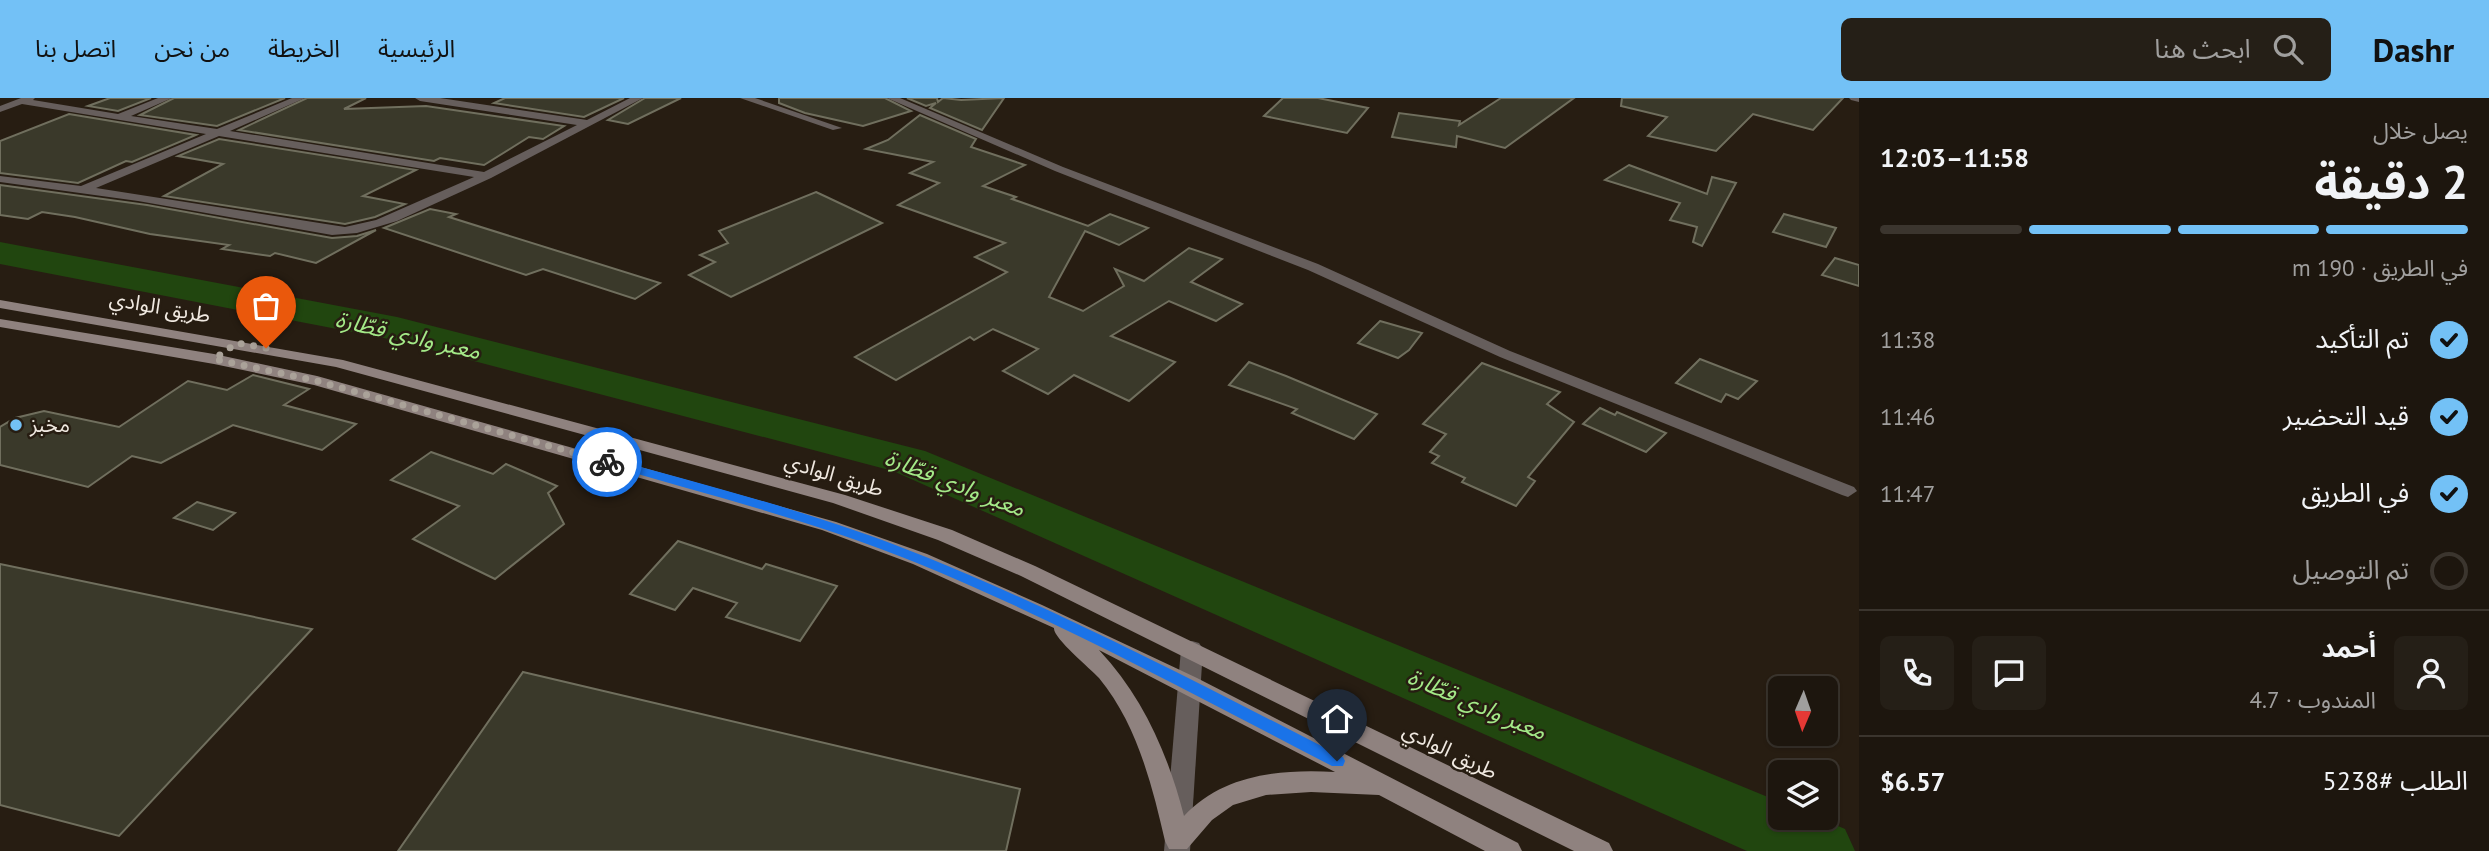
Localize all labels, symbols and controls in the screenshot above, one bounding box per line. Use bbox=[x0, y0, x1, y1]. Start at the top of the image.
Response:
search box bbox=[1841, 18, 2331, 81]
text: Dashr bbox=[2373, 28, 2454, 71]
icon: search bbox=[2269, 30, 2307, 68]
text: ابحث هنا bbox=[2154, 32, 2251, 65]
text: اتصل بنا bbox=[35, 33, 116, 64]
text: من نحن bbox=[154, 33, 230, 64]
text: الخريطة bbox=[268, 33, 340, 64]
text: الرئيسية bbox=[378, 33, 455, 64]
text: يصل خلال bbox=[2373, 116, 2468, 145]
text: 11:58–12:03 bbox=[1880, 141, 2029, 174]
text: 2 دقيقة bbox=[2315, 152, 2468, 212]
text: في الطريق · 190 m bbox=[2292, 253, 2468, 282]
pin bbox=[236, 276, 296, 348]
street label: طريق الوادي bbox=[107, 284, 213, 331]
icon: bag bbox=[247, 287, 285, 325]
water label: معبر وادي قطّارة bbox=[332, 304, 483, 369]
icon: check bbox=[2430, 321, 2468, 359]
text: تم التأكيد bbox=[2315, 322, 2409, 355]
text: 11:38 bbox=[1880, 325, 1935, 354]
icon: check bbox=[2430, 398, 2468, 436]
text: قيد التحضير bbox=[2283, 399, 2409, 432]
text: 11:46 bbox=[1880, 402, 1935, 431]
place label: مخبز bbox=[29, 411, 70, 438]
marker: مخبز bbox=[8, 417, 24, 433]
courier bbox=[572, 427, 642, 497]
icon: bike bbox=[588, 443, 626, 481]
water label: معبر وادي قطّارة bbox=[879, 443, 1029, 527]
street label: طريق الوادي bbox=[781, 447, 887, 505]
icon: check bbox=[2430, 475, 2468, 513]
text: في الطريق bbox=[2302, 476, 2409, 509]
text: 11:47 bbox=[1880, 479, 1935, 508]
text: تم التوصيل bbox=[2293, 553, 2409, 586]
text: أحمد bbox=[2322, 631, 2376, 664]
button: phone bbox=[1880, 636, 1954, 710]
button: chat bbox=[1972, 636, 2046, 710]
button: person bbox=[2394, 636, 2468, 710]
water label: معبر وادي قطّارة bbox=[1402, 661, 1551, 750]
north arrow bbox=[1768, 676, 1838, 746]
map controls bbox=[1768, 676, 1838, 830]
text: المندوب · 4.7 bbox=[2250, 685, 2376, 714]
pin bbox=[1307, 689, 1367, 761]
icon: home bbox=[1318, 700, 1356, 738]
street label: طريق الوادي bbox=[1397, 716, 1502, 788]
button: layers bbox=[1768, 760, 1838, 830]
text: الطلب #5238 bbox=[2323, 764, 2468, 797]
text: $6.57 bbox=[1880, 765, 1945, 798]

